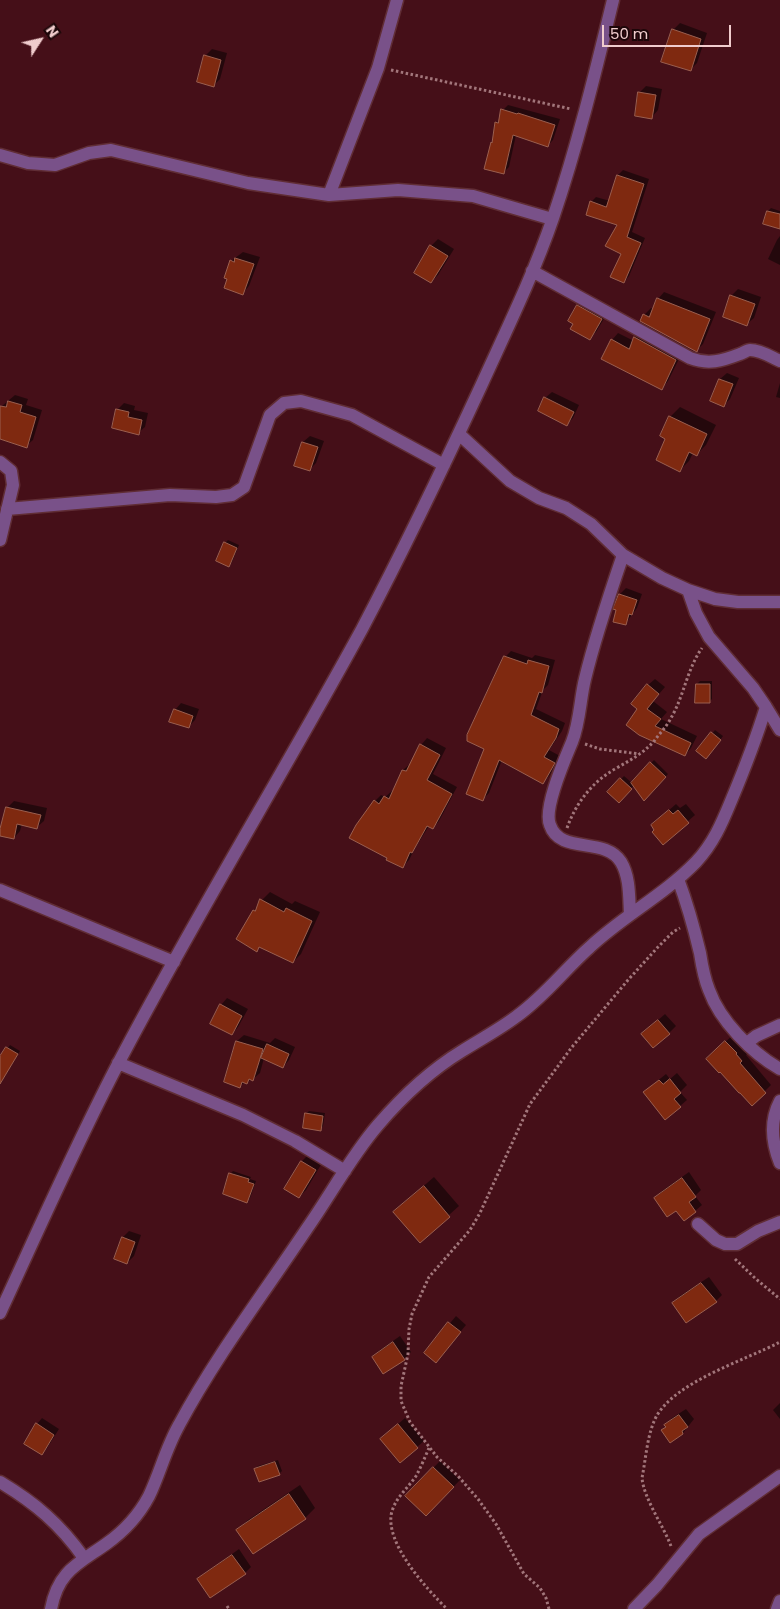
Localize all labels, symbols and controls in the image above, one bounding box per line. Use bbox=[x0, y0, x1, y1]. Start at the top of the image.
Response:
north arrow bbox=[15, 15, 65, 65]
scale bar bbox=[605, 15, 734, 47]
text: N bbox=[41, 21, 63, 41]
text: 50 m bbox=[610, 23, 648, 44]

